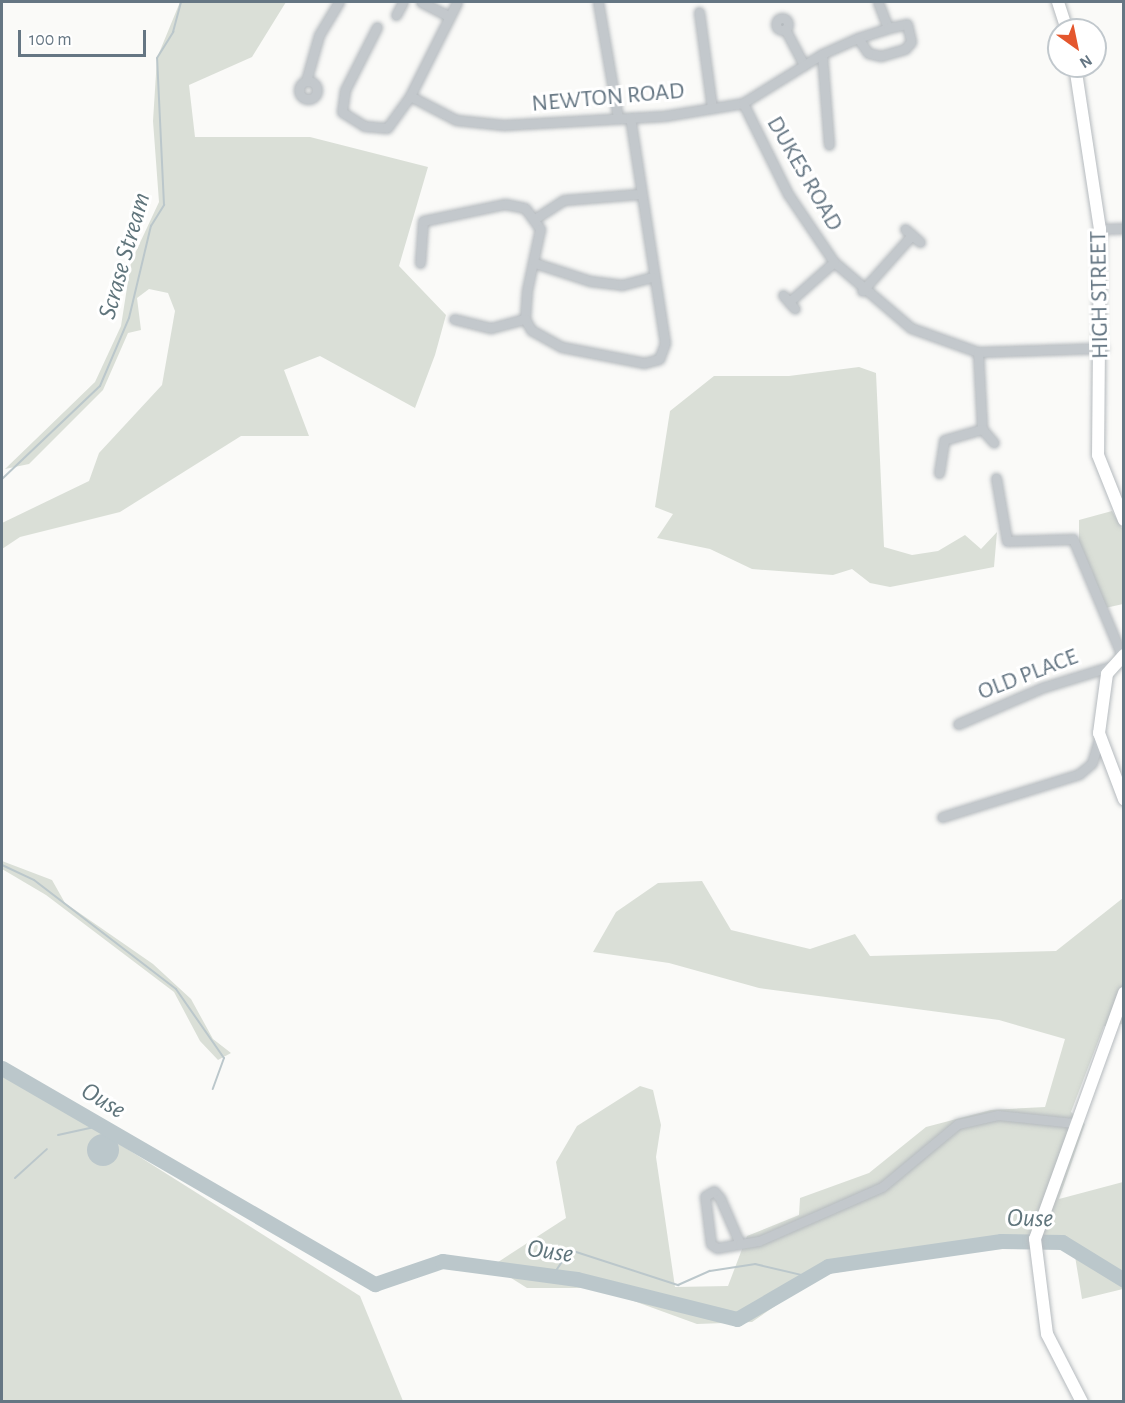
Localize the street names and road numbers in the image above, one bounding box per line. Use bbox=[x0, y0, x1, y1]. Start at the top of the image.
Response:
street label: NEWTON ROAD bbox=[530, 77, 686, 119]
street label: DUKES ROAD bbox=[760, 111, 848, 237]
street label: HIGH STREET bbox=[1084, 231, 1116, 359]
street label: OLD PLACE bbox=[974, 643, 1082, 707]

